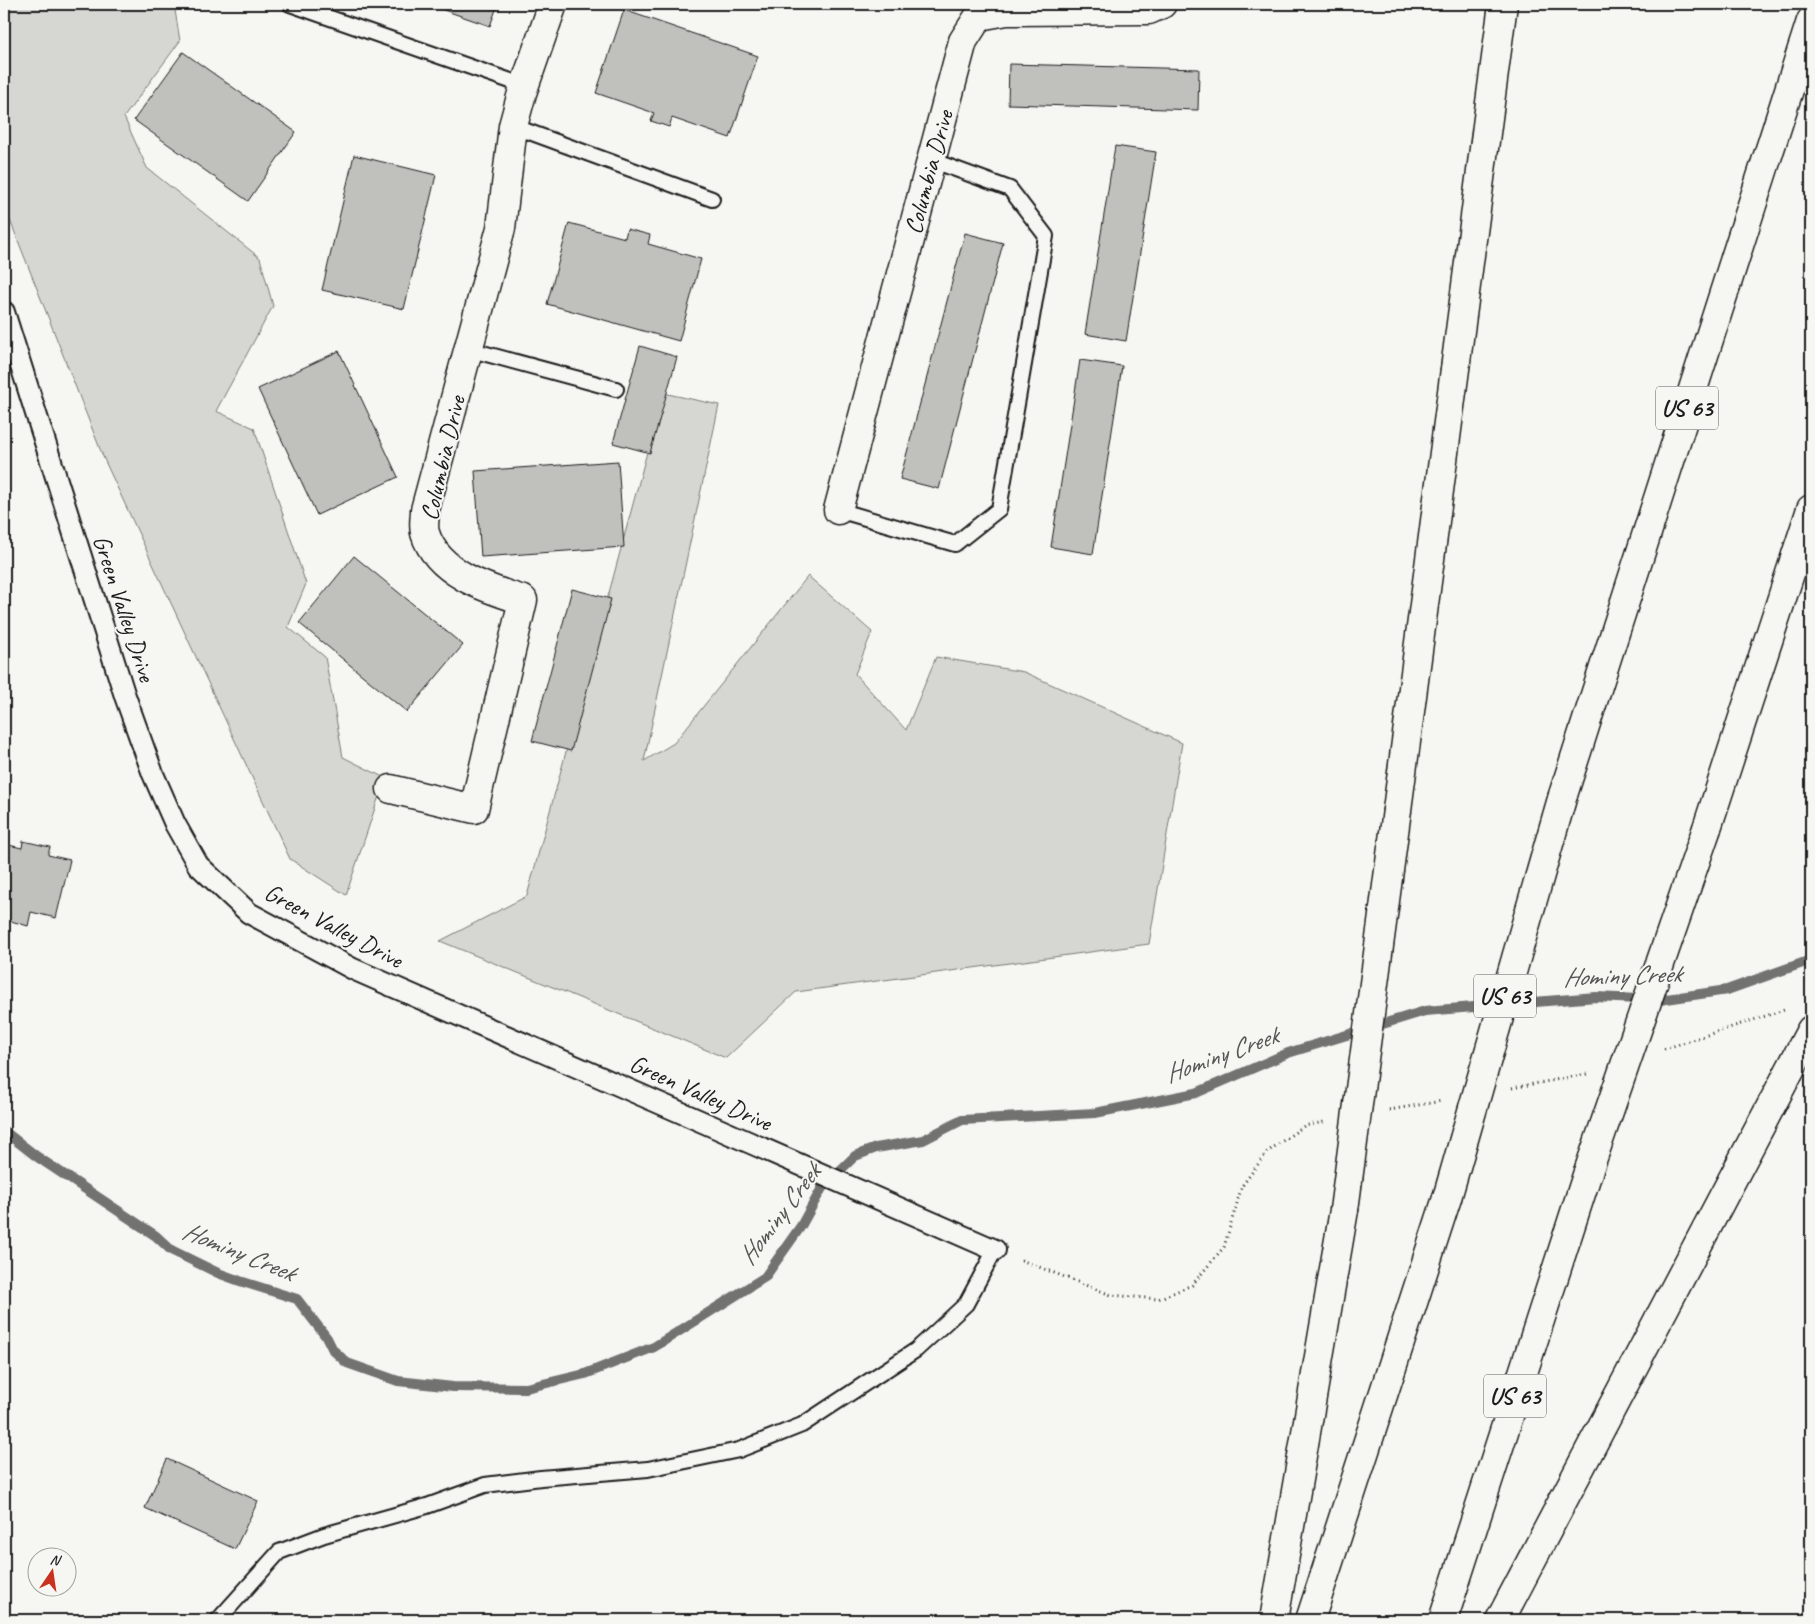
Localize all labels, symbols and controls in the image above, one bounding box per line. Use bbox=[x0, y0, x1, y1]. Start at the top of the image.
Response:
street label: Columbia Drive bbox=[897, 105, 961, 238]
road number: US 63 bbox=[1656, 386, 1718, 429]
street label: Columbia Drive bbox=[413, 391, 473, 524]
street label: Green Valley Drive bbox=[85, 531, 163, 687]
street label: Green Valley Drive bbox=[259, 876, 410, 977]
water label: Hominy Creek bbox=[1562, 957, 1686, 994]
road number: US 63 bbox=[1474, 974, 1536, 1018]
water label: Hominy Creek bbox=[1160, 1017, 1287, 1090]
street label: Green Valley Drive bbox=[625, 1047, 778, 1139]
water label: Hominy Creek bbox=[731, 1154, 831, 1271]
water label: Hominy Creek bbox=[178, 1214, 304, 1291]
road number: US 63 bbox=[1484, 1374, 1546, 1418]
north arrow bbox=[28, 1546, 78, 1596]
text: N bbox=[49, 1551, 63, 1570]

